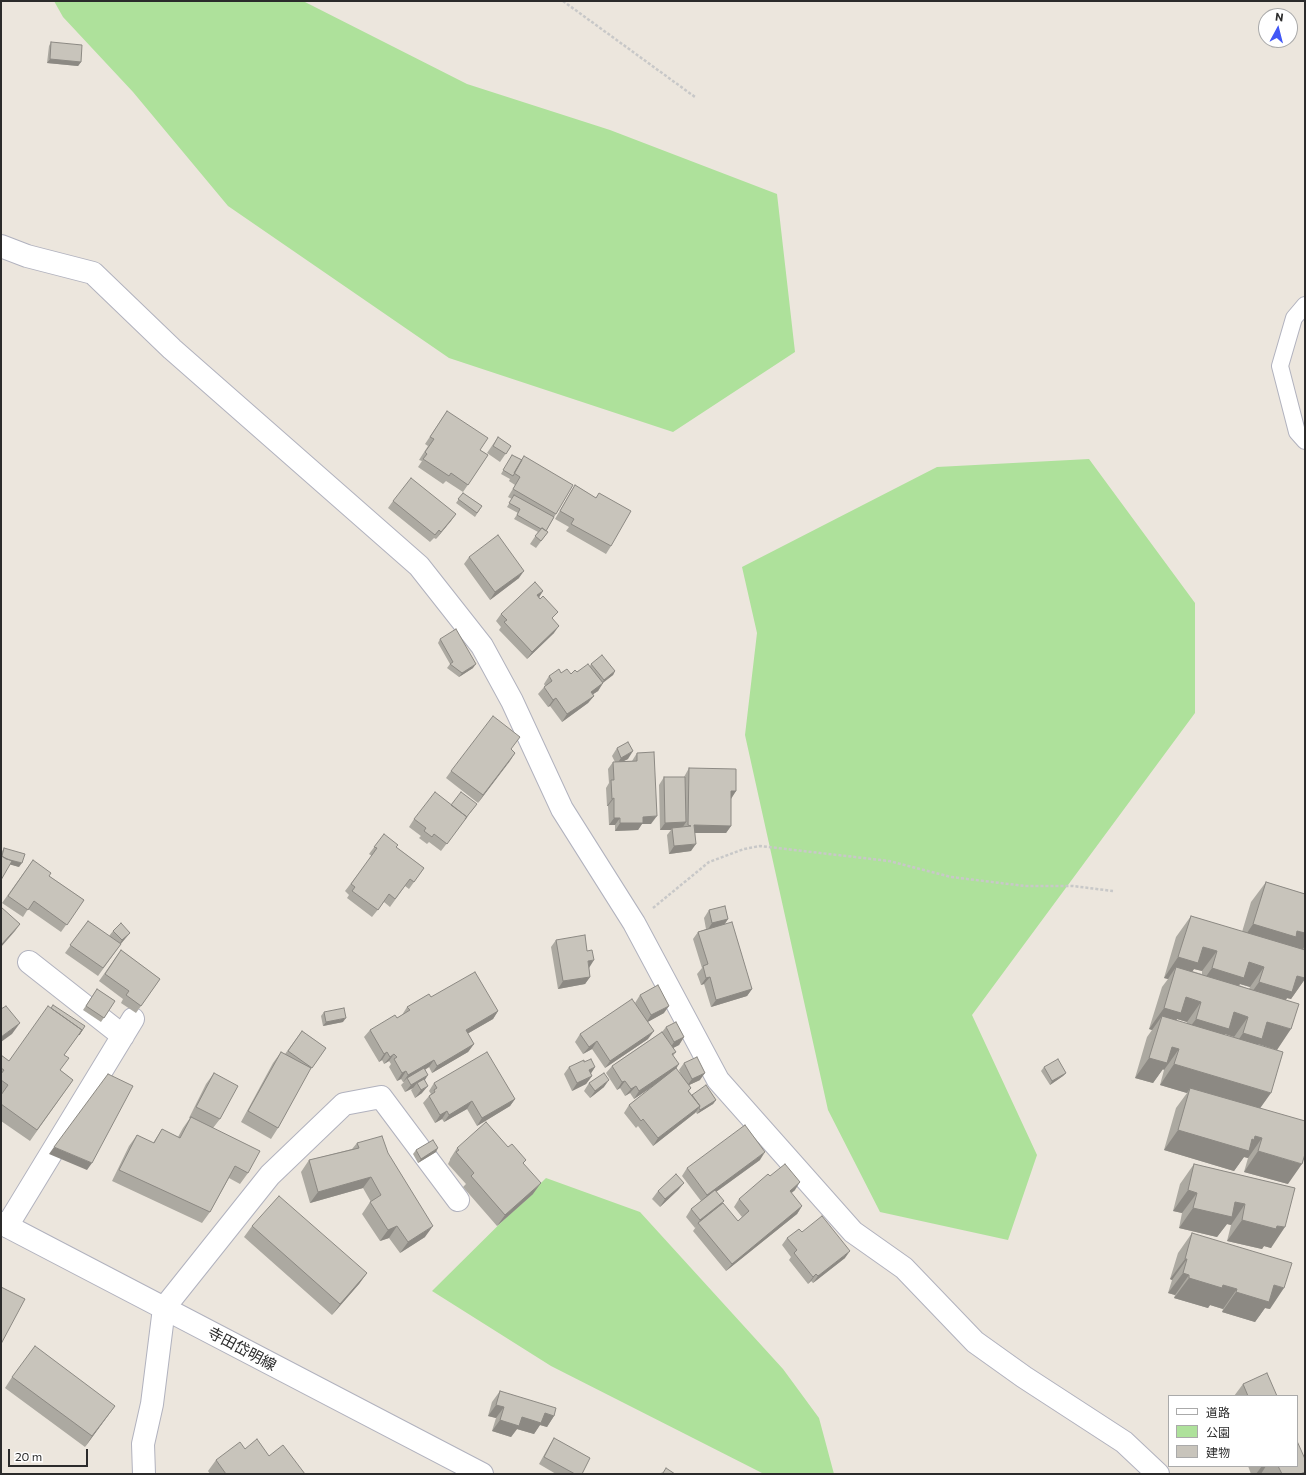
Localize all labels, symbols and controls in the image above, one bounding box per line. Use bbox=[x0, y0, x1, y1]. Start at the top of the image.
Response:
north arrow bbox=[1258, 8, 1298, 48]
text: N bbox=[1274, 10, 1284, 24]
street label: 寺田岱明線 bbox=[205, 1323, 279, 1375]
legend bbox=[1168, 1395, 1298, 1467]
text: 道路 bbox=[1206, 1405, 1230, 1419]
text: 公園 bbox=[1206, 1425, 1230, 1439]
scale bar bbox=[10, 1441, 90, 1467]
text: 建物 bbox=[1206, 1445, 1230, 1459]
text: 20 m bbox=[15, 1449, 42, 1463]

